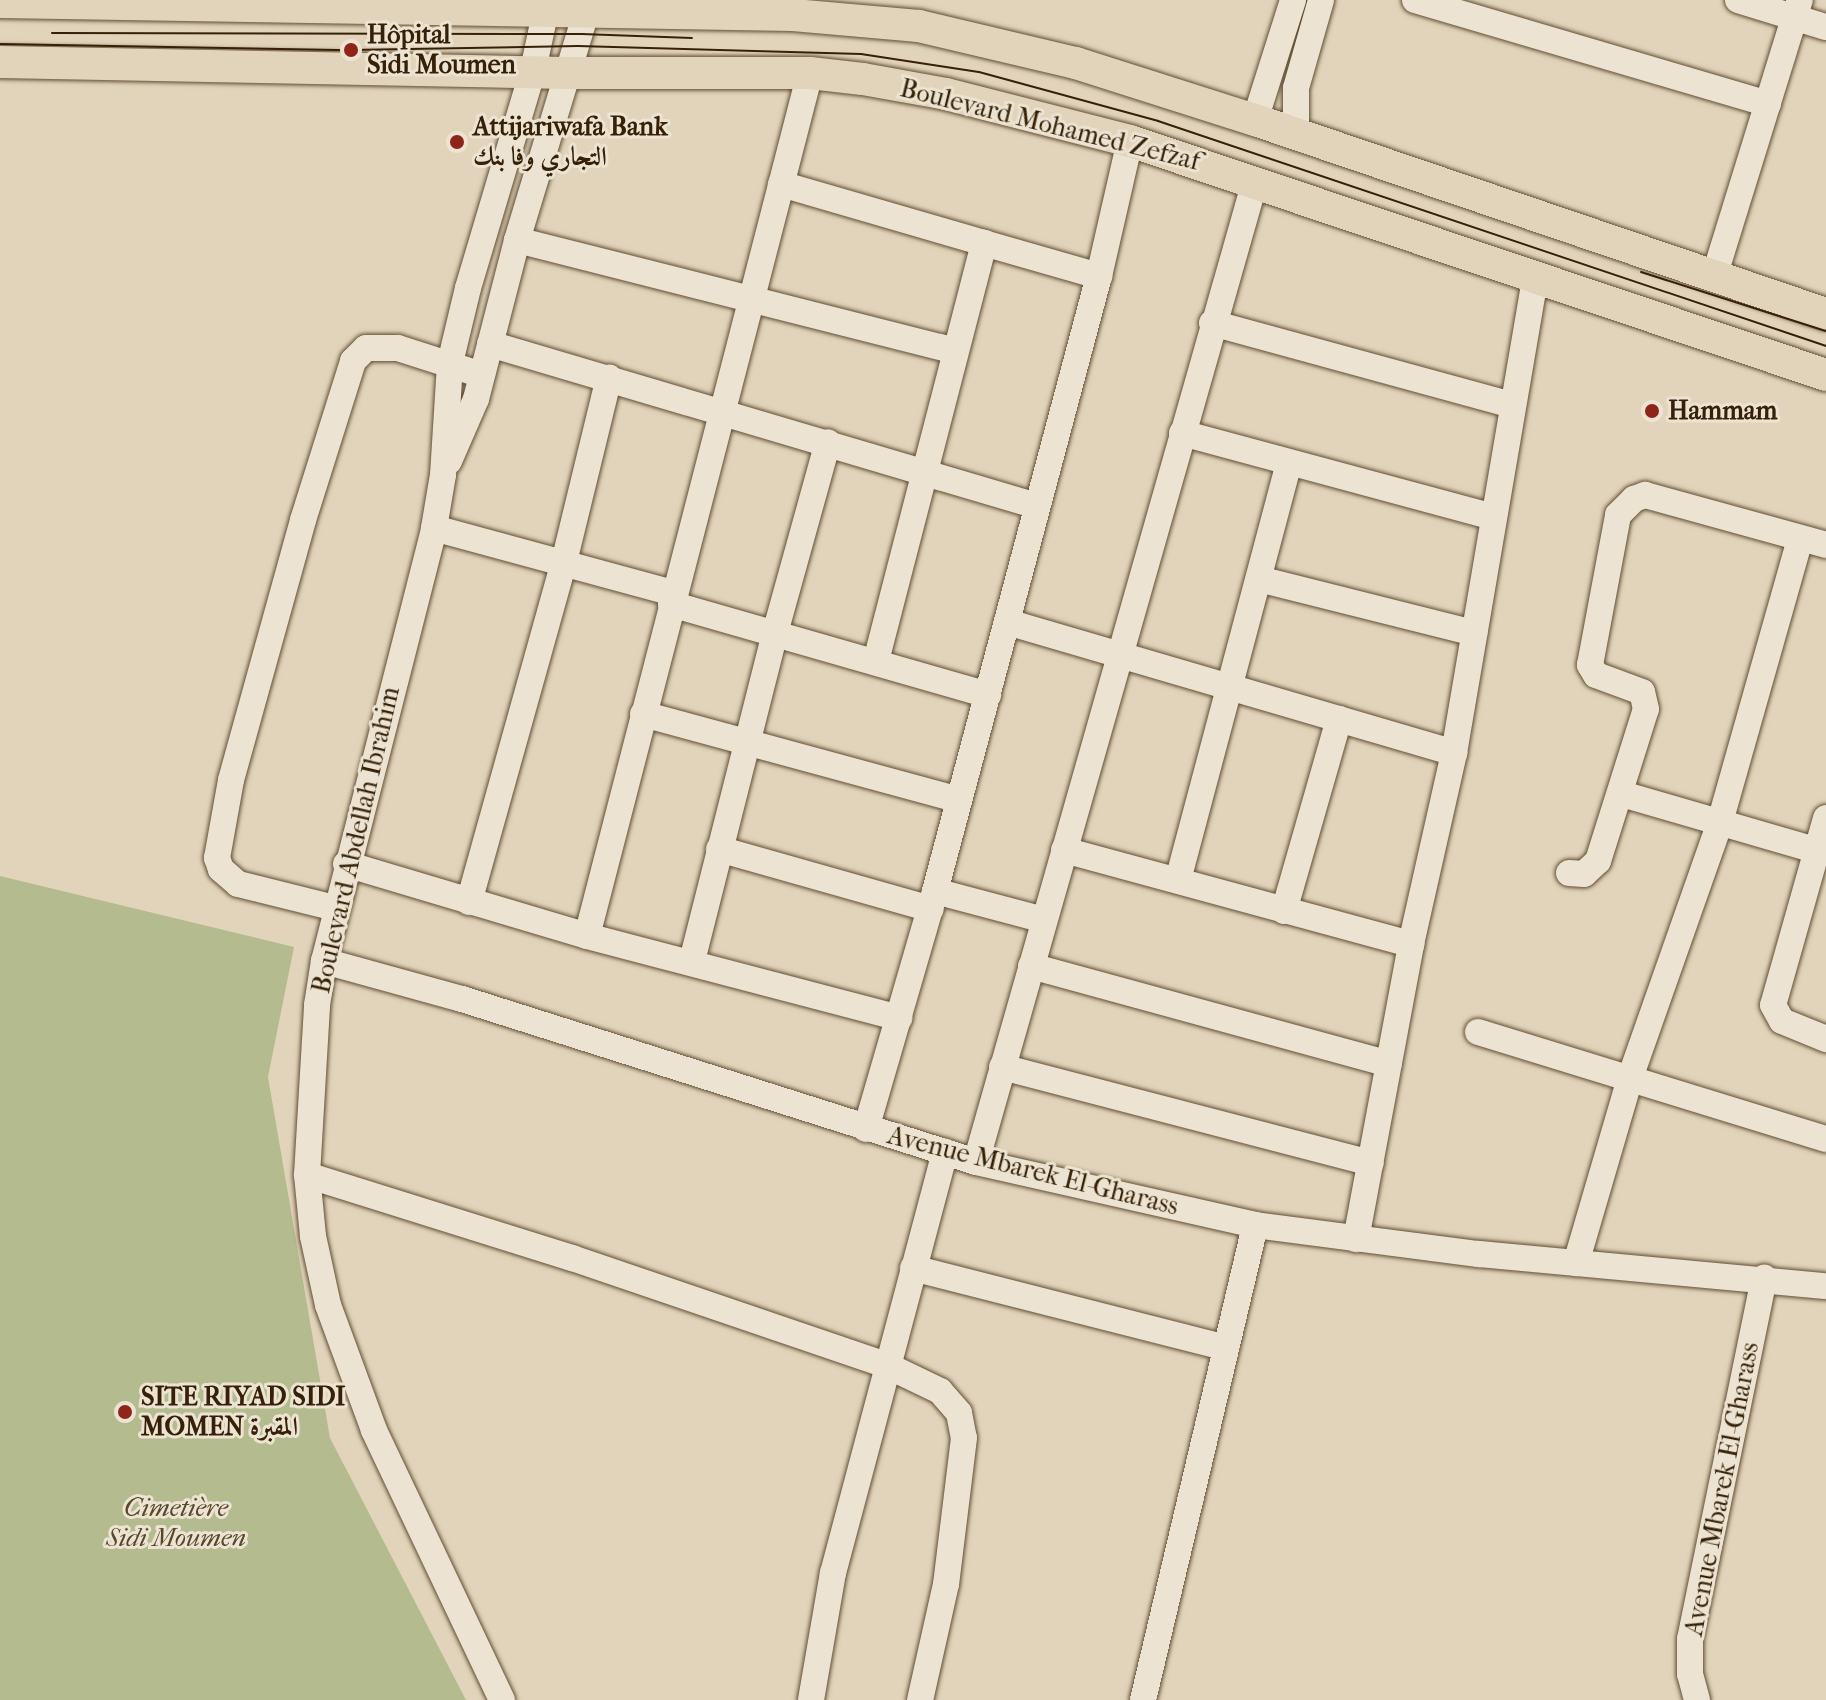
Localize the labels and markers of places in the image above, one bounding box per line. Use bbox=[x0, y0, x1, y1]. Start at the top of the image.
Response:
place label: Hôpital Sidi Moumen bbox=[367, 19, 516, 80]
marker: Hôpital Sidi Moumen bbox=[342, 41, 360, 59]
place label: Attijariwafa Bank التجاري وفا بنك bbox=[473, 111, 668, 172]
marker: Attijariwafa Bank التجاري وفا بنك bbox=[448, 133, 466, 151]
place label: Hammam bbox=[1668, 395, 1777, 427]
marker: Hammam bbox=[1643, 402, 1661, 420]
place label: SITE RIYAD SIDI MOMEN المقبرة bbox=[141, 1381, 345, 1442]
marker: SITE RIYAD SIDI MOMEN المقبرة bbox=[116, 1403, 134, 1421]

